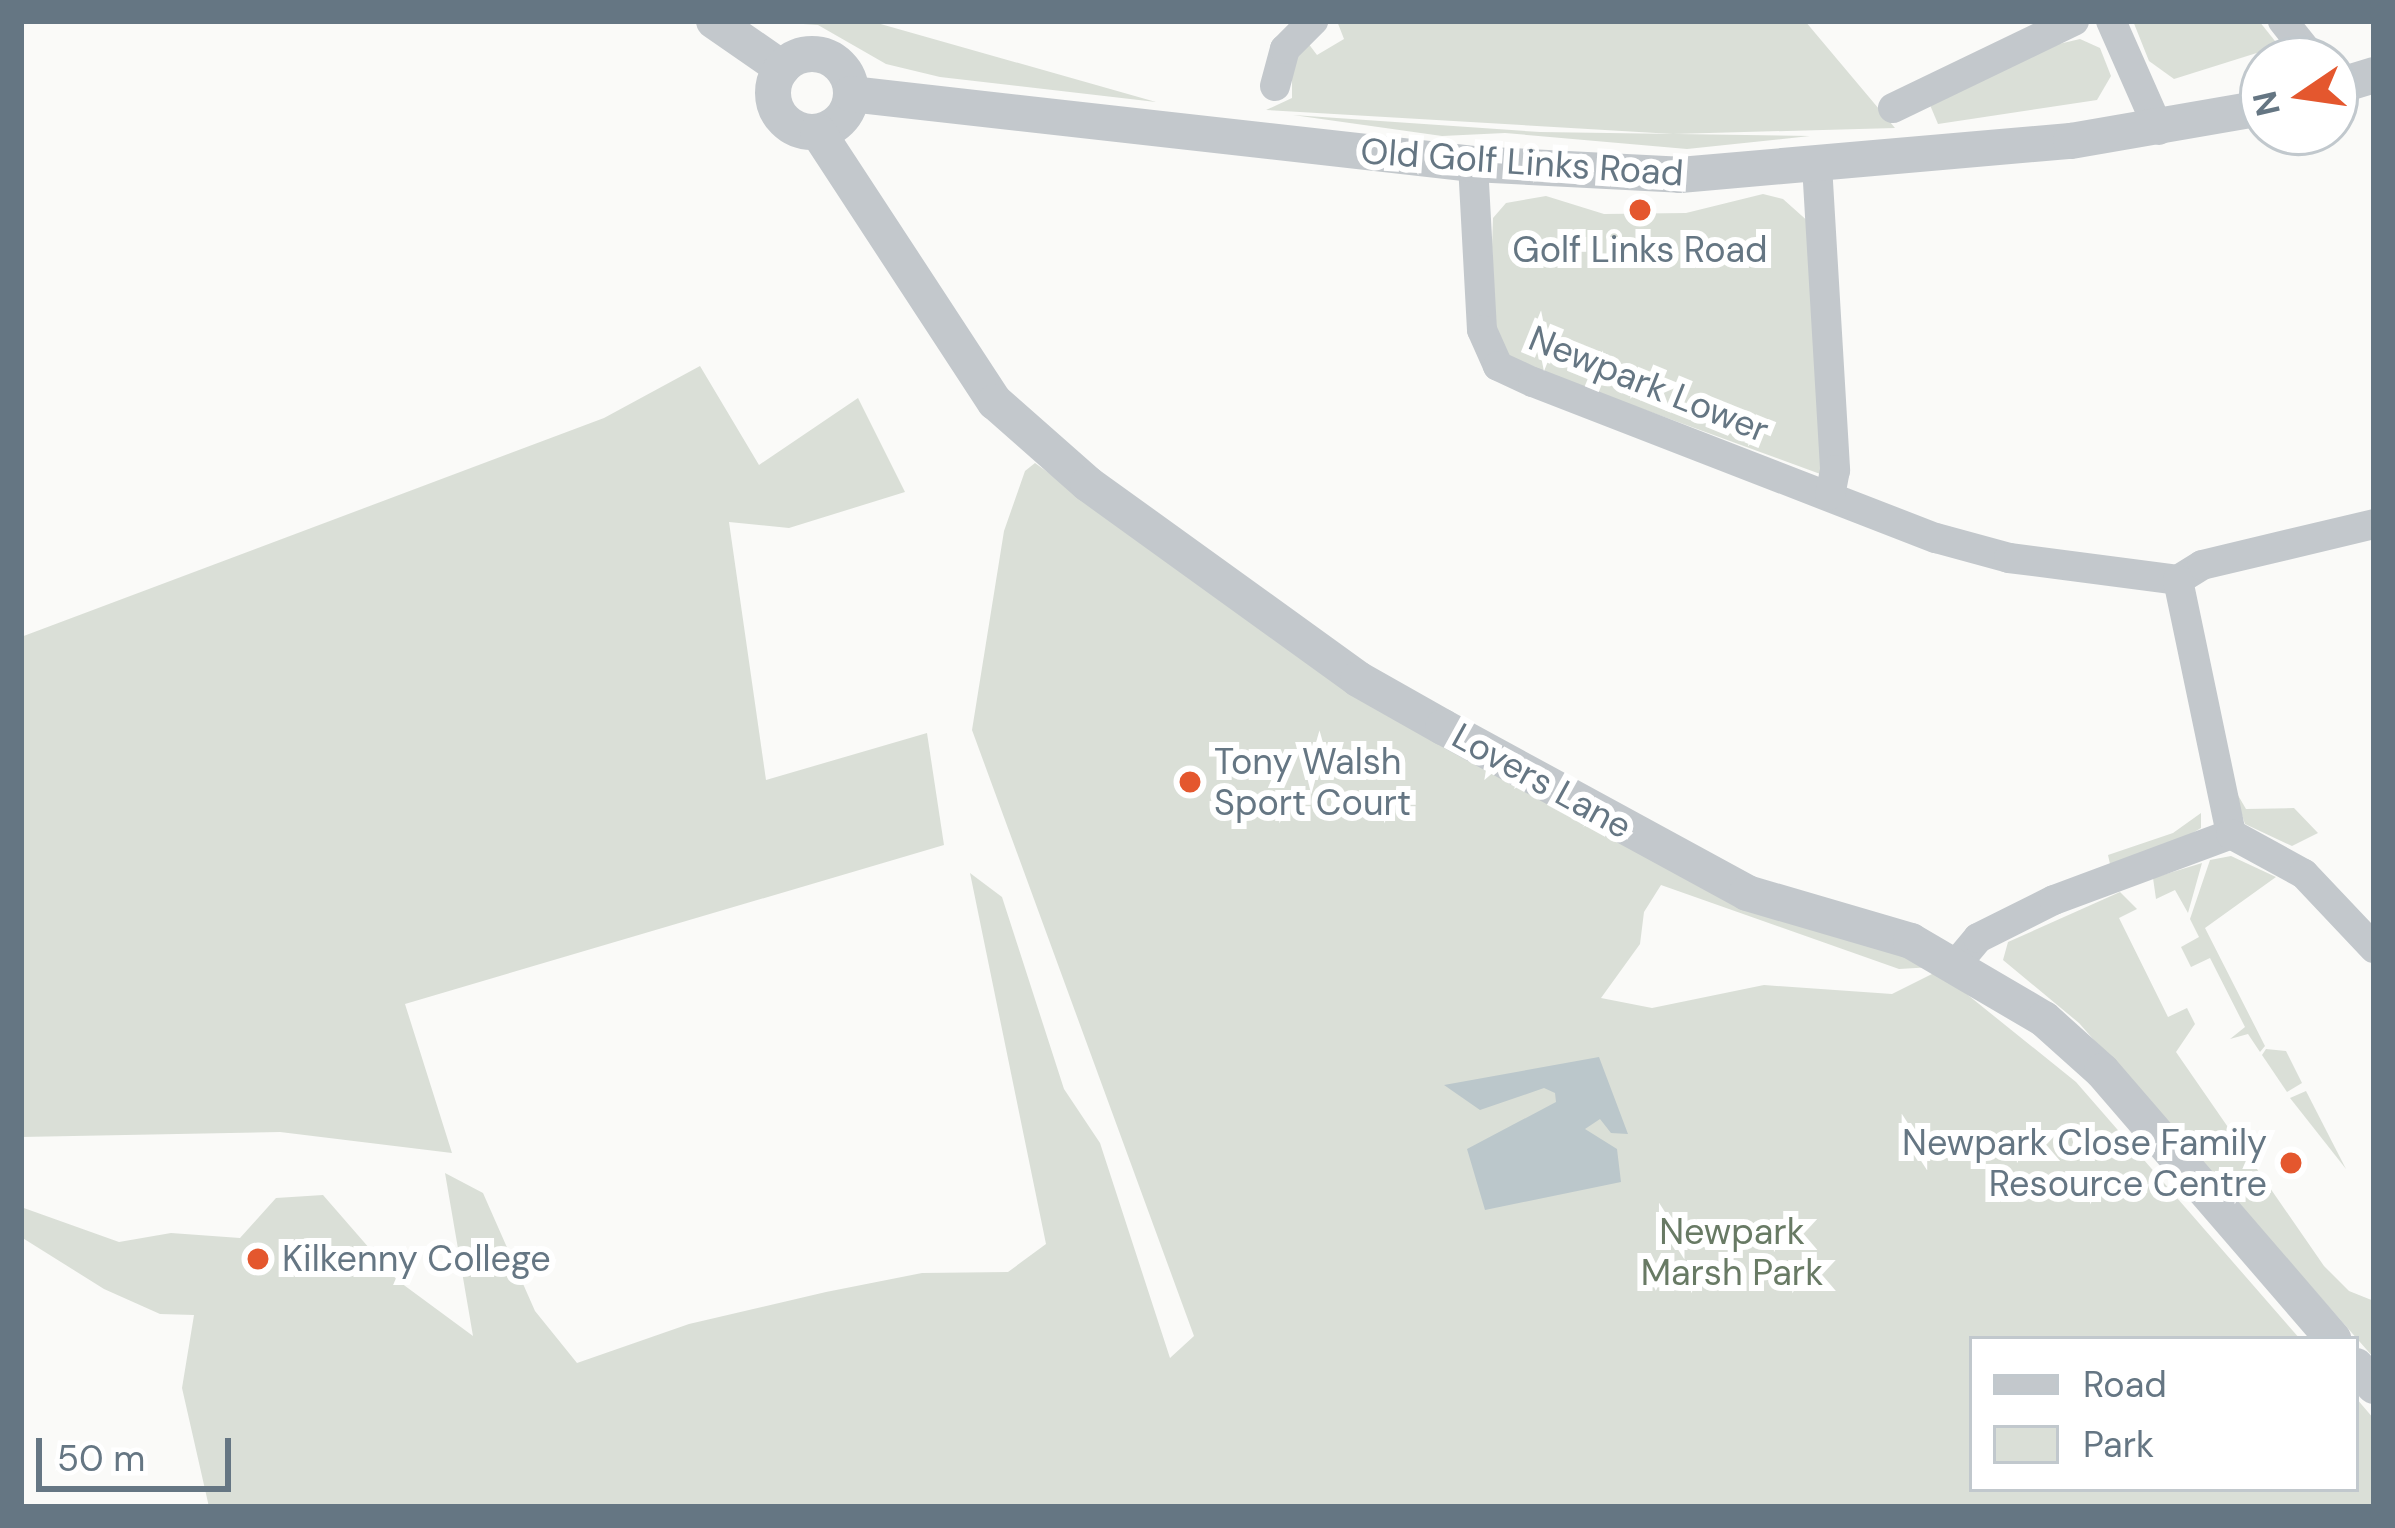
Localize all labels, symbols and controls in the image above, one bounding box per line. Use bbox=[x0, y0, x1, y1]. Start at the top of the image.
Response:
north arrow bbox=[2239, 36, 2359, 156]
text: N bbox=[2243, 87, 2290, 120]
street label: Old Golf Links Road bbox=[1359, 129, 1685, 195]
marker: Golf Links Road bbox=[1627, 197, 1653, 223]
place label: Golf Links Road bbox=[1512, 228, 1768, 272]
street label: Newpark Lower bbox=[1523, 316, 1775, 452]
street label: Lovers Lane bbox=[1445, 714, 1639, 848]
place label: Tony Walsh Sport Court bbox=[1214, 739, 1411, 824]
marker: Tony Walsh Sport Court bbox=[1177, 769, 1203, 795]
place label: Newpark Close Family Resource Centre bbox=[1902, 1120, 2267, 1205]
marker: Newpark Close Family Resource Centre bbox=[2278, 1150, 2304, 1176]
park label: Newpark Marsh Park bbox=[1641, 1209, 1823, 1294]
place label: Kilkenny College bbox=[282, 1237, 551, 1281]
marker: Kilkenny College bbox=[245, 1246, 271, 1272]
legend bbox=[1969, 1336, 2359, 1492]
text: Road bbox=[2083, 1361, 2167, 1408]
scale bar bbox=[42, 1414, 237, 1488]
text: Park bbox=[2083, 1421, 2154, 1468]
text: 50 m bbox=[57, 1435, 145, 1482]

